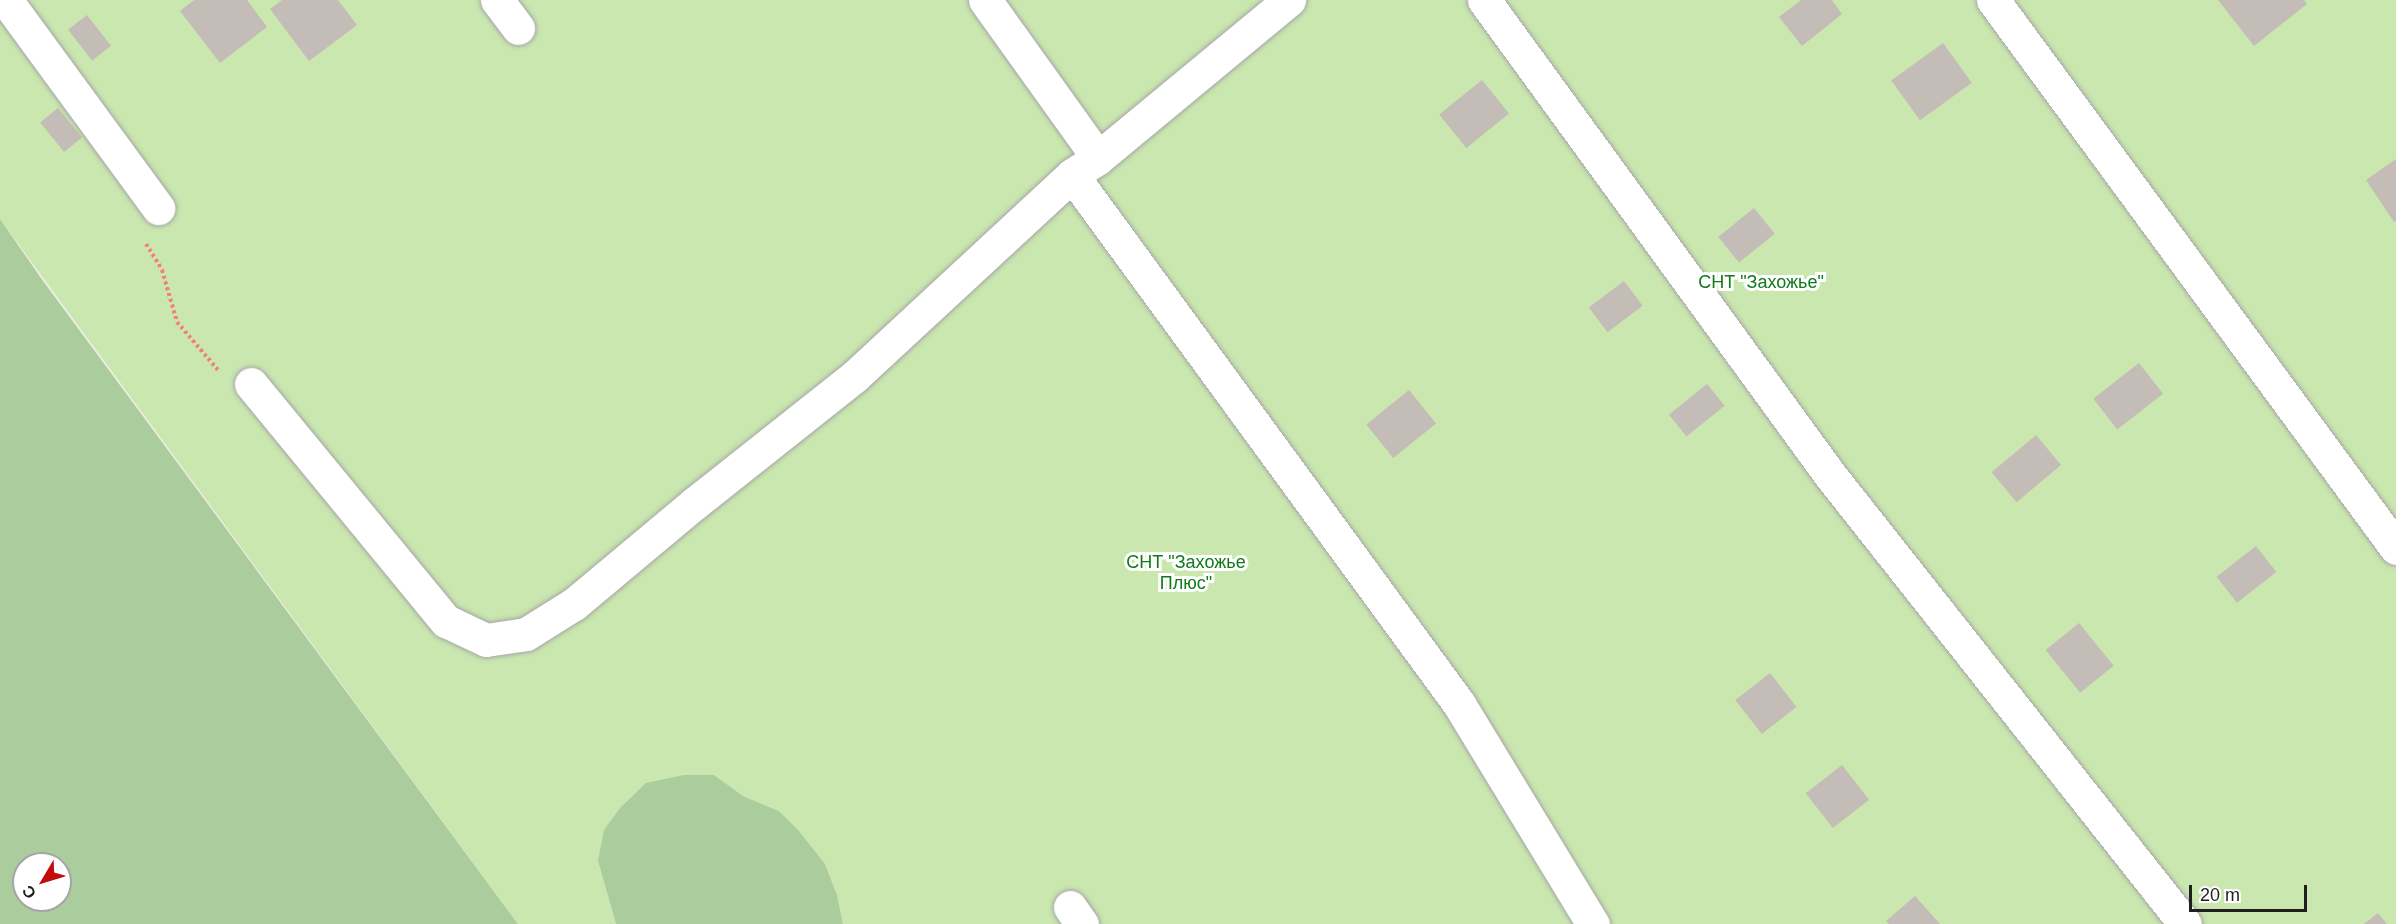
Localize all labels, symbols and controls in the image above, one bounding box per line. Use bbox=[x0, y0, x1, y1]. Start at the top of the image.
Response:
park label: СНТ "Захожье" bbox=[1698, 271, 1824, 293]
park label: СНТ "Захожье Плюс" bbox=[1126, 552, 1246, 594]
north arrow bbox=[12, 852, 72, 912]
scale bar bbox=[2192, 873, 2310, 911]
text: С bbox=[19, 882, 39, 902]
text: 20 m bbox=[2200, 885, 2240, 905]

